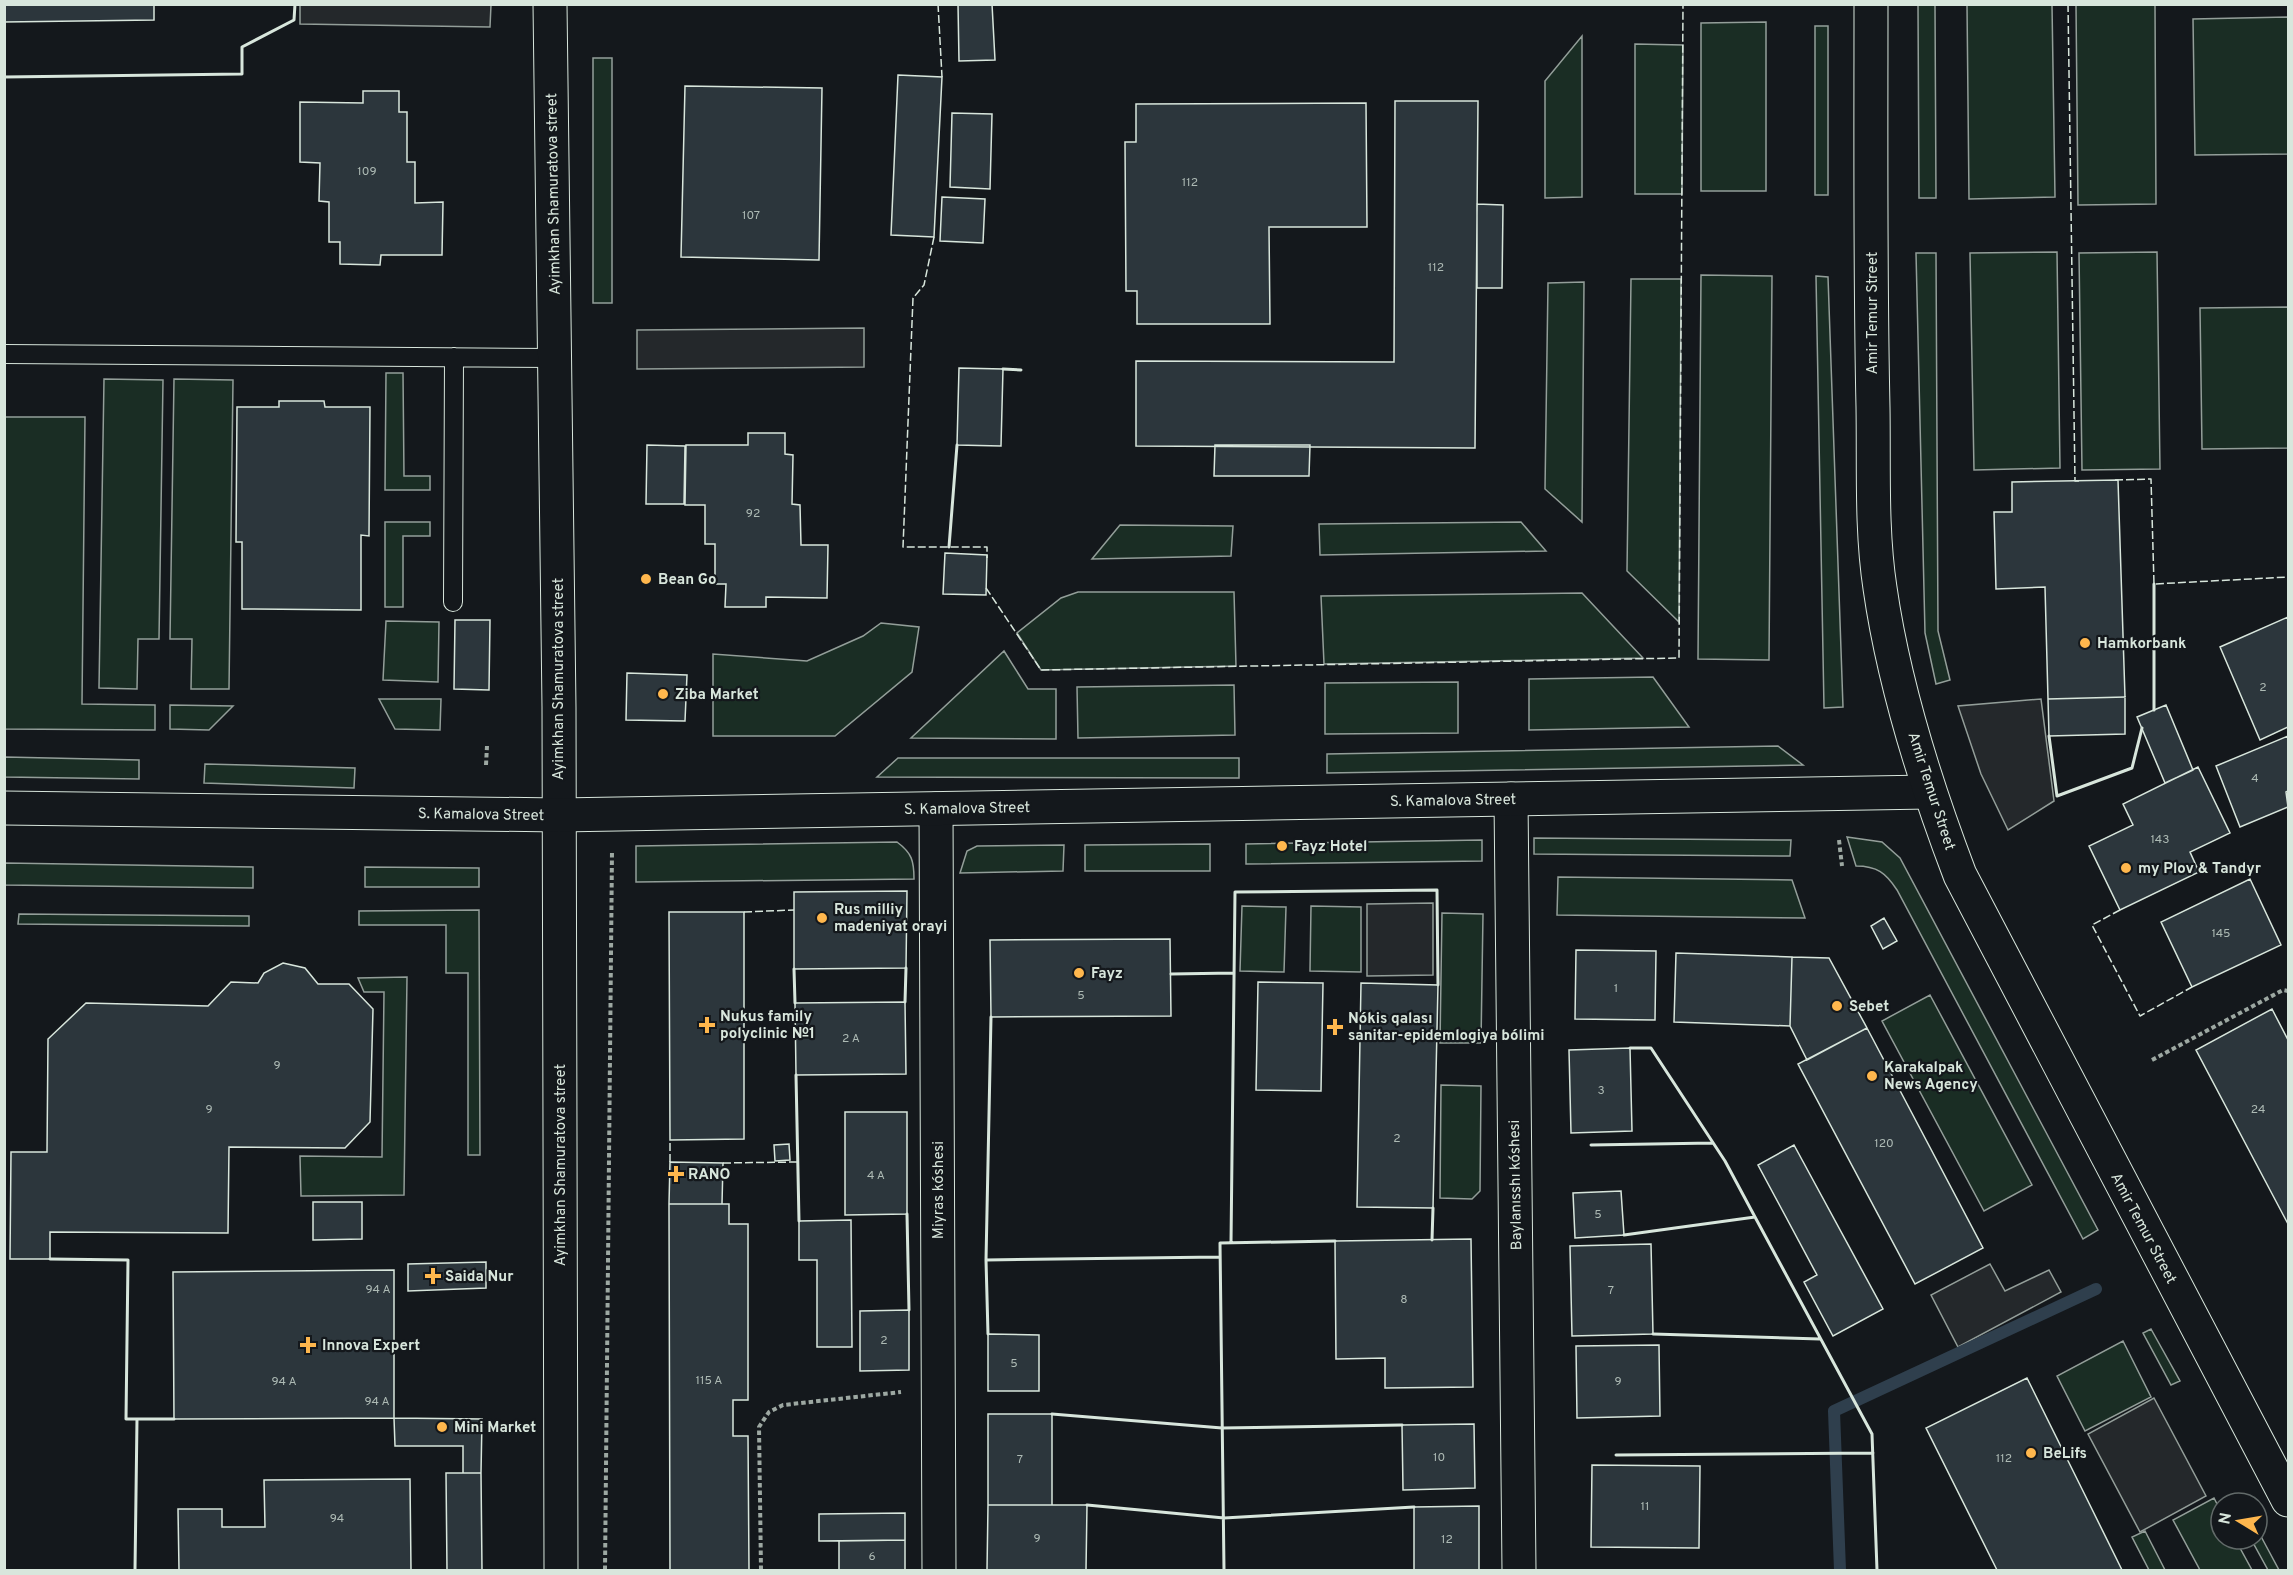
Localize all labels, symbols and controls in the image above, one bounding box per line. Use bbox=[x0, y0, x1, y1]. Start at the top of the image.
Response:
street label: Ayimkhan Shamuratova street bbox=[543, 93, 566, 295]
house number: 109 bbox=[357, 164, 377, 180]
house number: 112 bbox=[1182, 175, 1198, 191]
house number: 107 bbox=[742, 208, 760, 224]
street label: Amir Temur Street bbox=[1864, 252, 1883, 374]
house number: 112 bbox=[1428, 260, 1444, 276]
house number: 92 bbox=[746, 506, 760, 522]
place label: Bean Go bbox=[658, 571, 717, 590]
marker: Bean Go bbox=[639, 572, 653, 586]
street label: Ayimkhan Shamuratova street bbox=[550, 578, 569, 780]
place label: Hamkorbank bbox=[2097, 635, 2186, 654]
marker: Hamkorbank bbox=[2078, 636, 2092, 650]
house number: 2 bbox=[2259, 680, 2267, 696]
place label: Ziba Market bbox=[675, 686, 759, 705]
marker: Ziba Market bbox=[656, 687, 670, 701]
street label: Amir Temur Street bbox=[1903, 730, 1959, 853]
house number: 4 bbox=[2251, 771, 2259, 787]
street label: S. Kamalova Street bbox=[1390, 791, 1516, 812]
street label: S. Kamalova Street bbox=[904, 799, 1030, 820]
street label: S. Kamalova Street bbox=[418, 805, 544, 826]
house number: 143 bbox=[2151, 832, 2169, 848]
place label: Fayz Hotel bbox=[1294, 838, 1367, 857]
marker: Fayz Hotel bbox=[1275, 839, 1289, 853]
place label: my Plov & Tandyr bbox=[2138, 860, 2262, 879]
marker: my Plov & Tandyr bbox=[2119, 861, 2133, 875]
place label: Rus milliy madeniyat orayi bbox=[834, 901, 947, 937]
marker: Rus milliy madeniyat orayi bbox=[815, 911, 829, 925]
house number: 145 bbox=[2211, 926, 2231, 942]
place label: Fayz bbox=[1091, 965, 1123, 984]
marker: Fayz bbox=[1072, 966, 1086, 980]
house number: 1 bbox=[1614, 981, 1618, 997]
house number: 5 bbox=[1077, 988, 1085, 1004]
place label: Sebet bbox=[1849, 998, 1889, 1017]
marker: Sebet bbox=[1830, 999, 1844, 1013]
place label: Nukus family polyclinic №1 bbox=[720, 1008, 815, 1044]
place label: Nókis qalası sanitar-epidemlogiya bólimi bbox=[1348, 1010, 1545, 1046]
marker: Nukus family polyclinic №1 bbox=[698, 1016, 716, 1034]
marker: Nókis qalası sanitar-epidemlogiya bólimi bbox=[1326, 1018, 1344, 1036]
house number: 2 А bbox=[842, 1031, 860, 1047]
house number: 9 bbox=[273, 1058, 281, 1074]
place label: Karakalpak News Agency bbox=[1884, 1059, 1978, 1095]
street label: Ayimkhan Shamuratova street bbox=[552, 1064, 571, 1266]
marker: Karakalpak News Agency bbox=[1865, 1069, 1879, 1083]
house number: 3 bbox=[1597, 1083, 1605, 1099]
house number: 9 bbox=[205, 1102, 213, 1118]
house number: 24 bbox=[2251, 1102, 2265, 1118]
street label: Baylanısshı kóshesi bbox=[1506, 1119, 1527, 1250]
house number: 2 bbox=[1393, 1131, 1401, 1147]
house number: 120 bbox=[1874, 1136, 1894, 1152]
street label: Miyras kóshesi bbox=[930, 1141, 949, 1239]
place label: RANO bbox=[688, 1166, 730, 1185]
marker: RANO bbox=[669, 1167, 683, 1181]
house number: 4 А bbox=[867, 1168, 885, 1184]
street label: Amir Temur Street bbox=[2105, 1170, 2180, 1287]
house number: 5 bbox=[1594, 1207, 1602, 1223]
place label: Saida Nur bbox=[445, 1268, 514, 1287]
marker: Saida Nur bbox=[426, 1269, 440, 1283]
house number: 94 А bbox=[365, 1282, 391, 1298]
house number: 7 bbox=[1608, 1283, 1614, 1299]
house number: 8 bbox=[1400, 1292, 1408, 1308]
house number: 2 bbox=[880, 1333, 888, 1349]
marker: Innova Expert bbox=[299, 1336, 317, 1354]
place label: Innova Expert bbox=[322, 1337, 420, 1356]
house number: 5 bbox=[1010, 1356, 1018, 1372]
house number: 115 А bbox=[696, 1373, 722, 1389]
house number: 94 А bbox=[271, 1374, 297, 1390]
house number: 9 bbox=[1614, 1374, 1622, 1390]
house number: 94 А bbox=[364, 1394, 390, 1410]
place label: Mini Market bbox=[454, 1419, 536, 1438]
marker: Mini Market bbox=[435, 1420, 449, 1434]
place label: BeLifs bbox=[2043, 1445, 2087, 1464]
marker: BeLifs bbox=[2024, 1446, 2038, 1460]
house number: 10 bbox=[1433, 1450, 1445, 1466]
house number: 112 bbox=[1996, 1451, 2012, 1467]
house number: 7 bbox=[1017, 1452, 1023, 1468]
north arrow bbox=[2209, 1491, 2269, 1551]
house number: 11 bbox=[1641, 1499, 1649, 1515]
house number: 94 bbox=[330, 1511, 344, 1527]
text: N bbox=[2215, 1511, 2237, 1526]
house number: 9 bbox=[1033, 1531, 1041, 1547]
house number: 12 bbox=[1441, 1532, 1453, 1548]
house number: 6 bbox=[868, 1549, 876, 1565]

